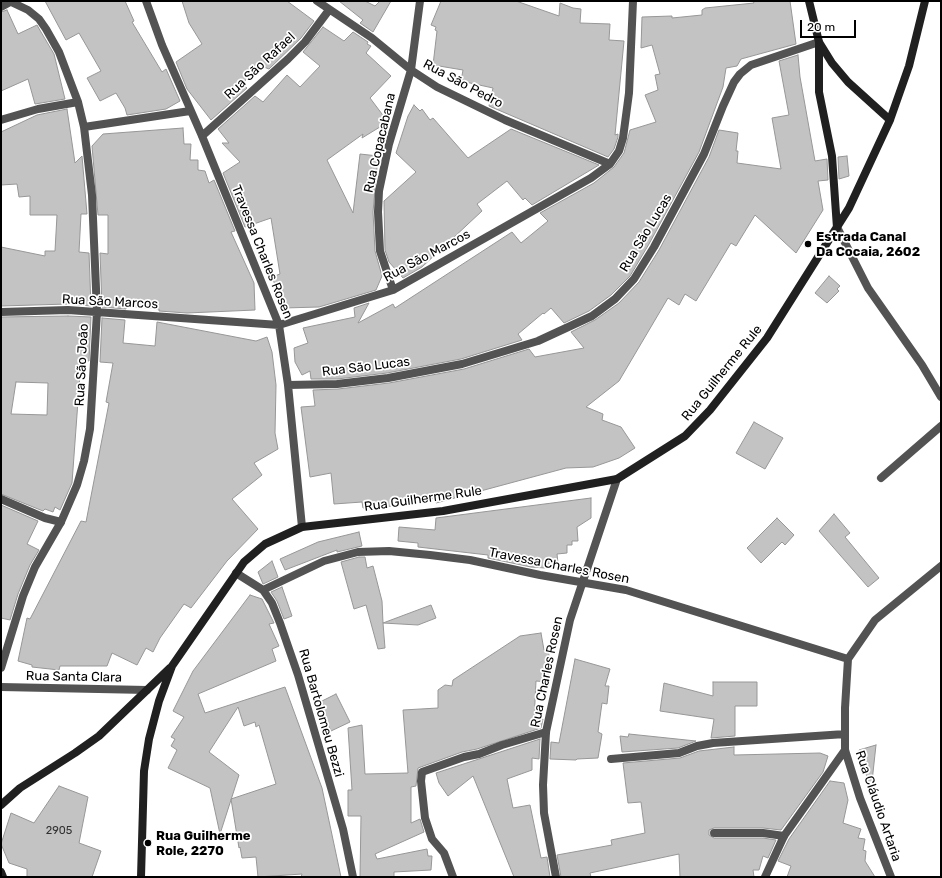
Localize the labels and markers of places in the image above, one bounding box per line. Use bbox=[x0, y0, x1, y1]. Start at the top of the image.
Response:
place label: Estrada Canal Da Cocaia, 2602 bbox=[816, 229, 920, 260]
marker: Estrada Canal Da Cocaia, 2602 bbox=[803, 239, 813, 249]
place label: Rua Guilherme Role, 2270 bbox=[156, 828, 251, 859]
marker: Rua Guilherme Role, 2270 bbox=[143, 838, 153, 848]

